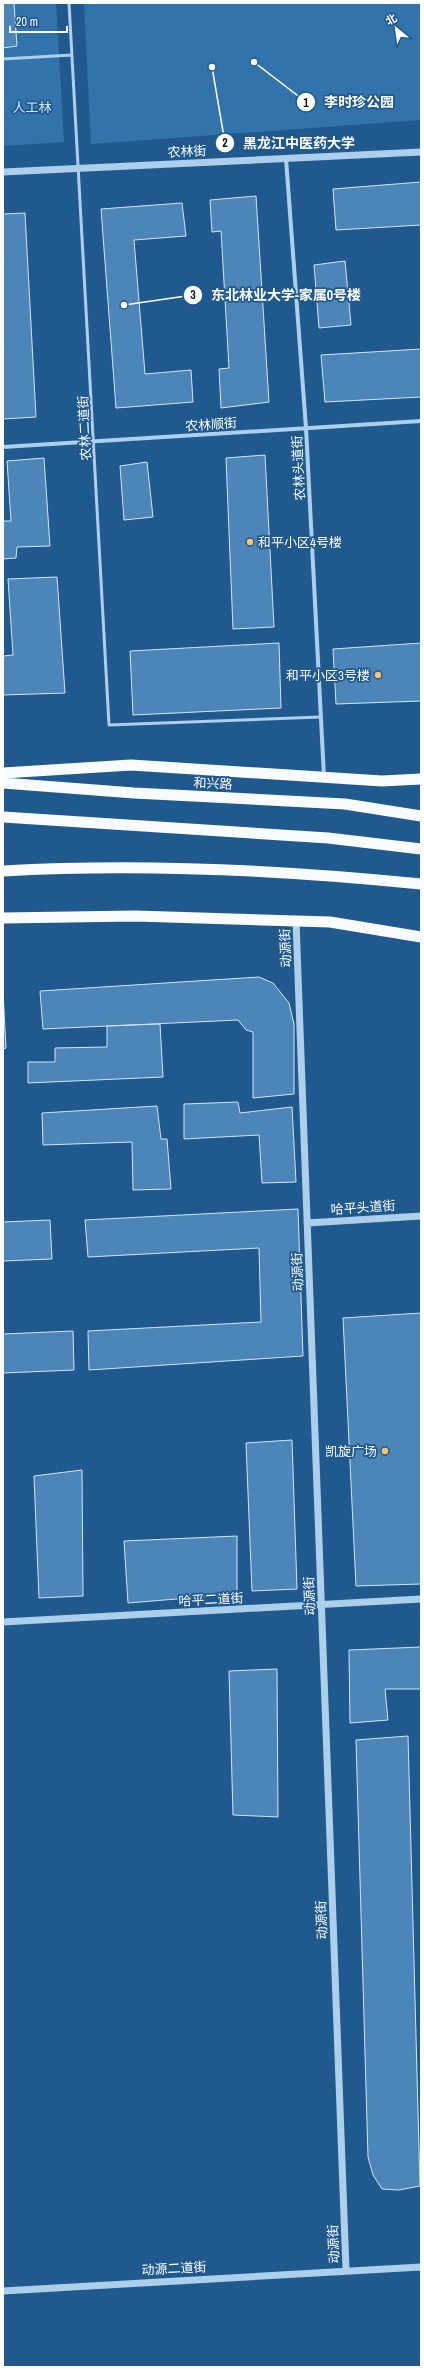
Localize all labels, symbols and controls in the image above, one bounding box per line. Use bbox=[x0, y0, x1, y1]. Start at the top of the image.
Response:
scale bar bbox=[10, 8, 67, 34]
north arrow bbox=[376, 8, 416, 48]
text: 北 bbox=[383, 10, 399, 28]
text: 20 m bbox=[16, 14, 38, 30]
callout: 李时珍公园 bbox=[296, 89, 402, 115]
text: 李时珍公园 bbox=[324, 93, 394, 111]
text: 1 bbox=[303, 95, 309, 111]
park label: 人工林 bbox=[12, 99, 52, 116]
callout: 黑龙江中医药大学 bbox=[215, 130, 363, 156]
text: 黑龙江中医药大学 bbox=[243, 134, 355, 152]
text: 2 bbox=[222, 135, 228, 151]
street label: 农林街 bbox=[167, 142, 207, 161]
callout: 东北林业大学-家属0号楼 bbox=[183, 282, 369, 308]
text: 东北林业大学-家属0号楼 bbox=[211, 286, 361, 304]
text: 3 bbox=[190, 287, 196, 303]
street label: 农林二道街 bbox=[74, 395, 95, 461]
street label: 农林顺街 bbox=[184, 414, 238, 435]
street label: 农林头道街 bbox=[288, 435, 309, 501]
place label: 和平小区4号楼 bbox=[258, 534, 342, 551]
marker: 和平小区4号楼 bbox=[245, 537, 255, 547]
place label: 和平小区3号楼 bbox=[286, 667, 370, 684]
marker: 和平小区3号楼 bbox=[373, 670, 383, 680]
street label: 和兴路 bbox=[193, 774, 233, 793]
street label: 动源街 bbox=[276, 928, 295, 968]
street label: 哈平头道街 bbox=[330, 1197, 396, 1218]
street label: 动源街 bbox=[288, 1252, 307, 1292]
place label: 凯旋广场 bbox=[325, 1443, 377, 1460]
marker: 凯旋广场 bbox=[380, 1446, 390, 1456]
street label: 动源街 bbox=[300, 1576, 319, 1616]
street label: 哈平二道街 bbox=[178, 1589, 244, 1610]
street label: 动源街 bbox=[312, 1900, 331, 1940]
street label: 动源街 bbox=[324, 2224, 343, 2264]
street label: 动源二道街 bbox=[141, 2258, 207, 2279]

